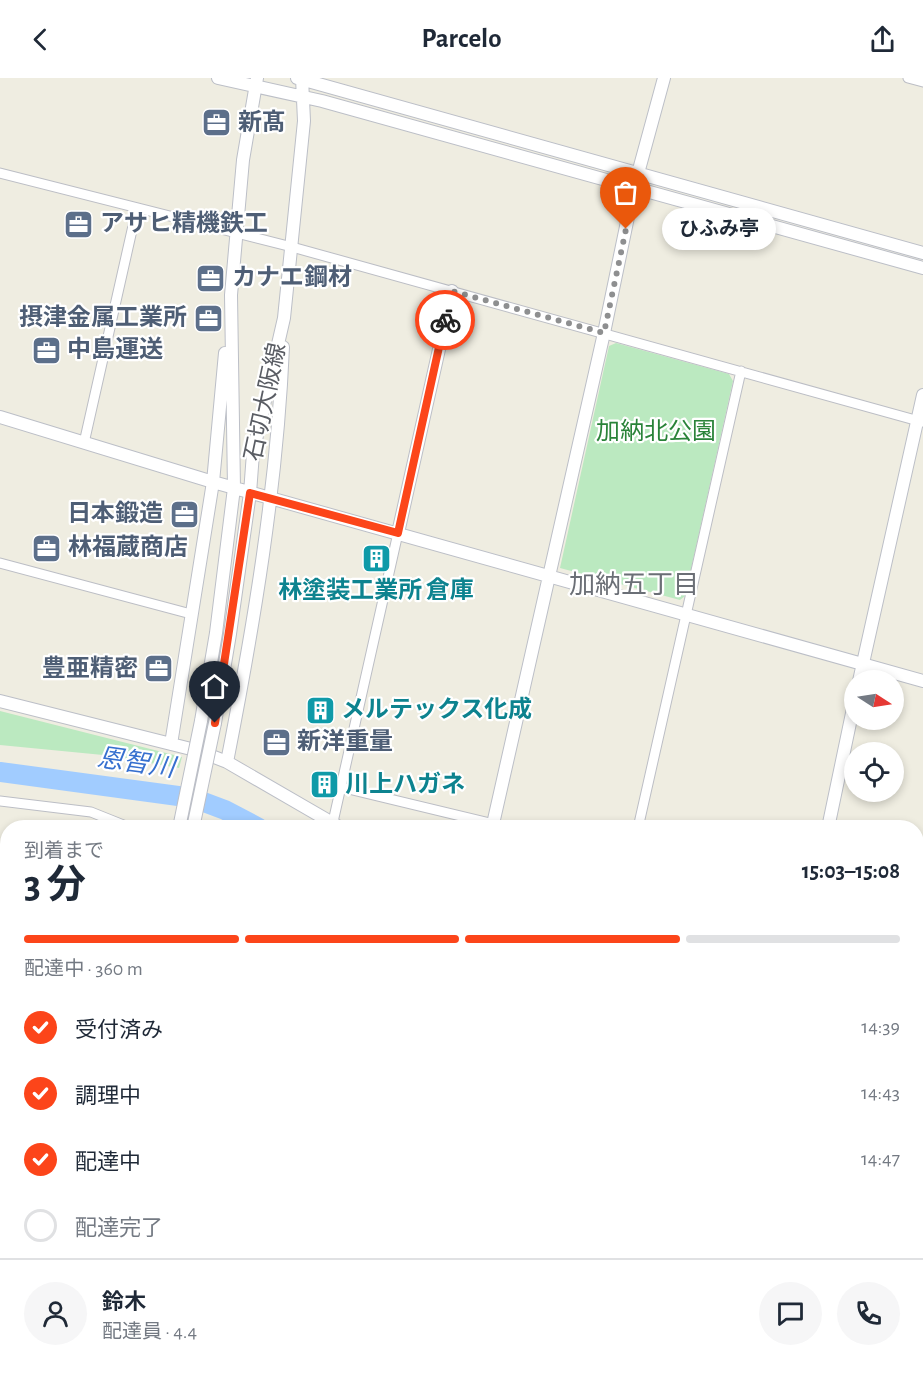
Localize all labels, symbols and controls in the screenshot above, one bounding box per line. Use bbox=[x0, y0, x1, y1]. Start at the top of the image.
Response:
icon: back bbox=[24, 23, 57, 56]
icon: share bbox=[866, 23, 899, 56]
text: Parcelo bbox=[421, 25, 502, 52]
office icon: 新髙 bbox=[201, 107, 233, 139]
place label: 新髙 bbox=[238, 109, 286, 135]
pin bbox=[600, 167, 651, 229]
icon: bag bbox=[609, 176, 642, 209]
office icon: アサヒ精機鉄工 bbox=[63, 208, 95, 240]
callout: ひふみ亭 bbox=[662, 208, 776, 250]
place label: アサヒ精機鉄工 bbox=[100, 210, 268, 236]
text: ひふみ亭 bbox=[679, 219, 759, 239]
office icon: カナエ鋼材 bbox=[195, 262, 227, 294]
place label: カナエ鋼材 bbox=[232, 264, 352, 290]
courier bbox=[415, 290, 475, 350]
office icon: 摂津金属工業所 bbox=[192, 302, 224, 334]
place label: 摂津金属工業所 bbox=[19, 304, 187, 330]
icon: bike bbox=[429, 304, 462, 337]
office icon: 中島運送 bbox=[30, 334, 62, 366]
place label: 中島運送 bbox=[67, 336, 163, 362]
street label: 石切大阪線 bbox=[240, 340, 290, 463]
park label: 加納北公園 bbox=[596, 418, 716, 444]
office icon: 日本鍛造 bbox=[168, 498, 200, 530]
place label: 日本鍛造 bbox=[67, 500, 163, 526]
office icon: 林福蔵商店 bbox=[31, 532, 63, 564]
place label: 林福蔵商店 bbox=[68, 534, 188, 560]
building icon: 林塗装工業所 倉庫 bbox=[360, 542, 392, 574]
district label: 加納五丁目 bbox=[569, 571, 699, 598]
place label: 林塗装工業所 倉庫 bbox=[278, 577, 474, 603]
office icon: 豊亜精密 bbox=[143, 653, 175, 685]
place label: 豊亜精密 bbox=[42, 655, 138, 681]
pin bbox=[189, 661, 240, 723]
icon: home bbox=[198, 670, 231, 703]
north arrow bbox=[844, 670, 904, 730]
map controls bbox=[844, 670, 904, 802]
building icon: メルテックス化成 bbox=[304, 694, 336, 726]
place label: メルテックス化成 bbox=[341, 696, 532, 722]
office icon: 新洋重量 bbox=[260, 726, 292, 758]
place label: 新洋重量 bbox=[297, 728, 393, 754]
button: locate bbox=[844, 742, 904, 802]
water label: 恩智川 bbox=[96, 744, 180, 782]
building icon: 川上ハガネ bbox=[308, 769, 340, 801]
place label: 川上ハガネ bbox=[345, 771, 465, 797]
text: 到着まで bbox=[24, 841, 104, 861]
text: 15:03–15:08 bbox=[802, 860, 900, 882]
text: 3 分 bbox=[24, 866, 86, 905]
text: 配達中 · 360 m bbox=[24, 959, 143, 979]
icon: check bbox=[24, 1011, 57, 1044]
text: 14:39 bbox=[861, 1017, 900, 1037]
text: 受付済み bbox=[75, 1019, 163, 1041]
icon: check bbox=[24, 1077, 57, 1110]
text: 14:43 bbox=[861, 1083, 900, 1103]
text: 調理中 bbox=[75, 1085, 141, 1107]
icon: check bbox=[24, 1143, 57, 1176]
text: 14:47 bbox=[861, 1149, 900, 1169]
text: 配達中 bbox=[75, 1151, 141, 1173]
text: 配達完了 bbox=[75, 1217, 163, 1239]
button: person bbox=[24, 1282, 87, 1345]
button: chat bbox=[759, 1282, 822, 1345]
button: phone bbox=[837, 1282, 900, 1345]
text: 鈴木 bbox=[102, 1291, 146, 1313]
text: 配達員 · 4.4 bbox=[102, 1322, 197, 1342]

